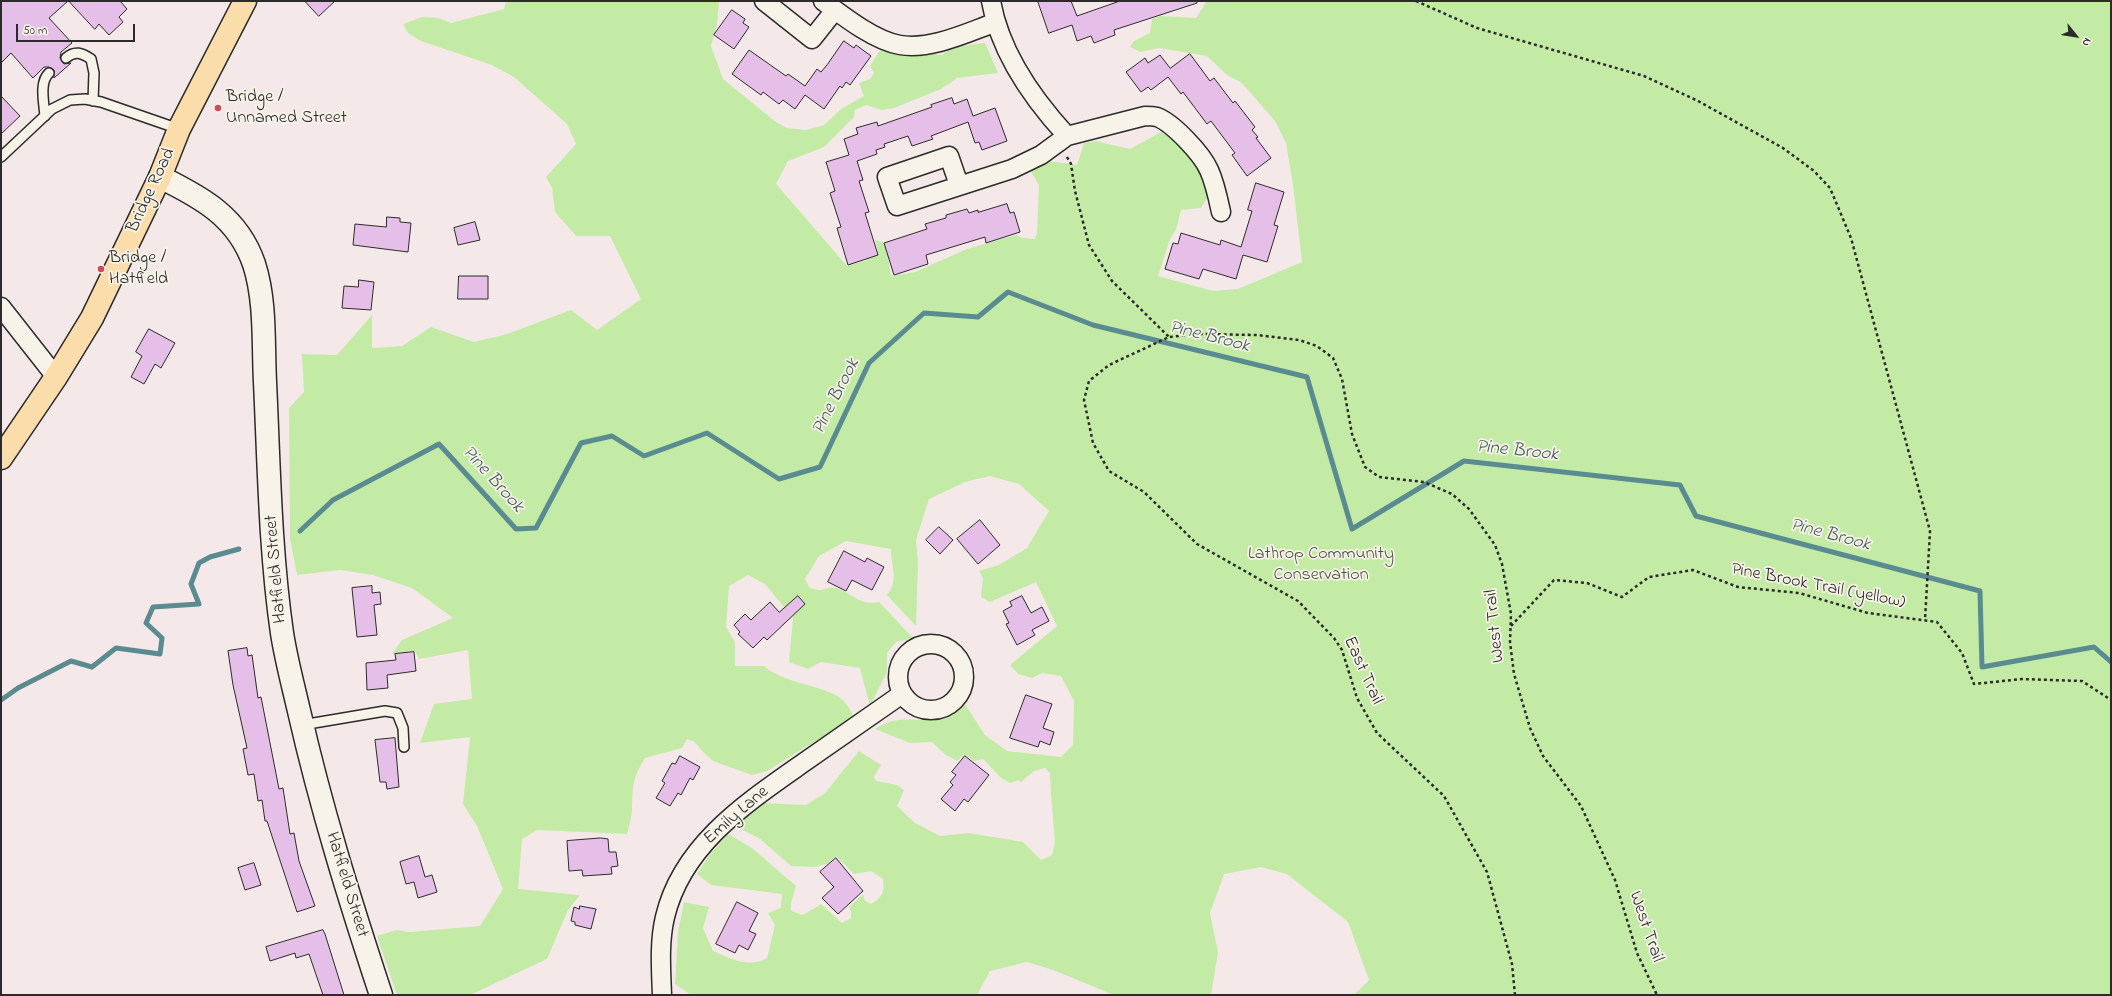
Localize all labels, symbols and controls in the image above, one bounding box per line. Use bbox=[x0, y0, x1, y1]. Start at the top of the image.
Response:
scale bar bbox=[18, 16, 137, 42]
north arrow bbox=[2056, 16, 2096, 56]
text: 50 m bbox=[23, 22, 47, 40]
text: N bbox=[2078, 35, 2095, 49]
place label: Bridge / Unnamed Street bbox=[226, 87, 347, 130]
marker: Bridge / Unnamed Street bbox=[213, 103, 223, 113]
street label: Bridge Road bbox=[123, 145, 181, 237]
place label: Bridge / Hatfield bbox=[109, 248, 168, 290]
marker: Bridge / Hatfield bbox=[96, 264, 106, 274]
water label: Pine Brook bbox=[1166, 317, 1252, 359]
water label: Pine Brook bbox=[808, 355, 866, 439]
water label: Pine Brook bbox=[1475, 436, 1559, 468]
water label: Pine Brook bbox=[456, 442, 528, 518]
street label: Hatfield Street bbox=[261, 514, 293, 624]
water label: Pine Brook bbox=[1787, 514, 1873, 558]
park label: Lathrop Community Conservation bbox=[1248, 544, 1394, 586]
street label: Pine Brook Trail (yellow) bbox=[1729, 560, 1907, 614]
street label: West Trail bbox=[1481, 588, 1511, 664]
street label: East Trail bbox=[1337, 634, 1387, 708]
street label: Emily Lane bbox=[700, 782, 774, 850]
street label: Hatfield Street bbox=[320, 830, 372, 940]
street label: West Trail bbox=[1623, 889, 1667, 965]

